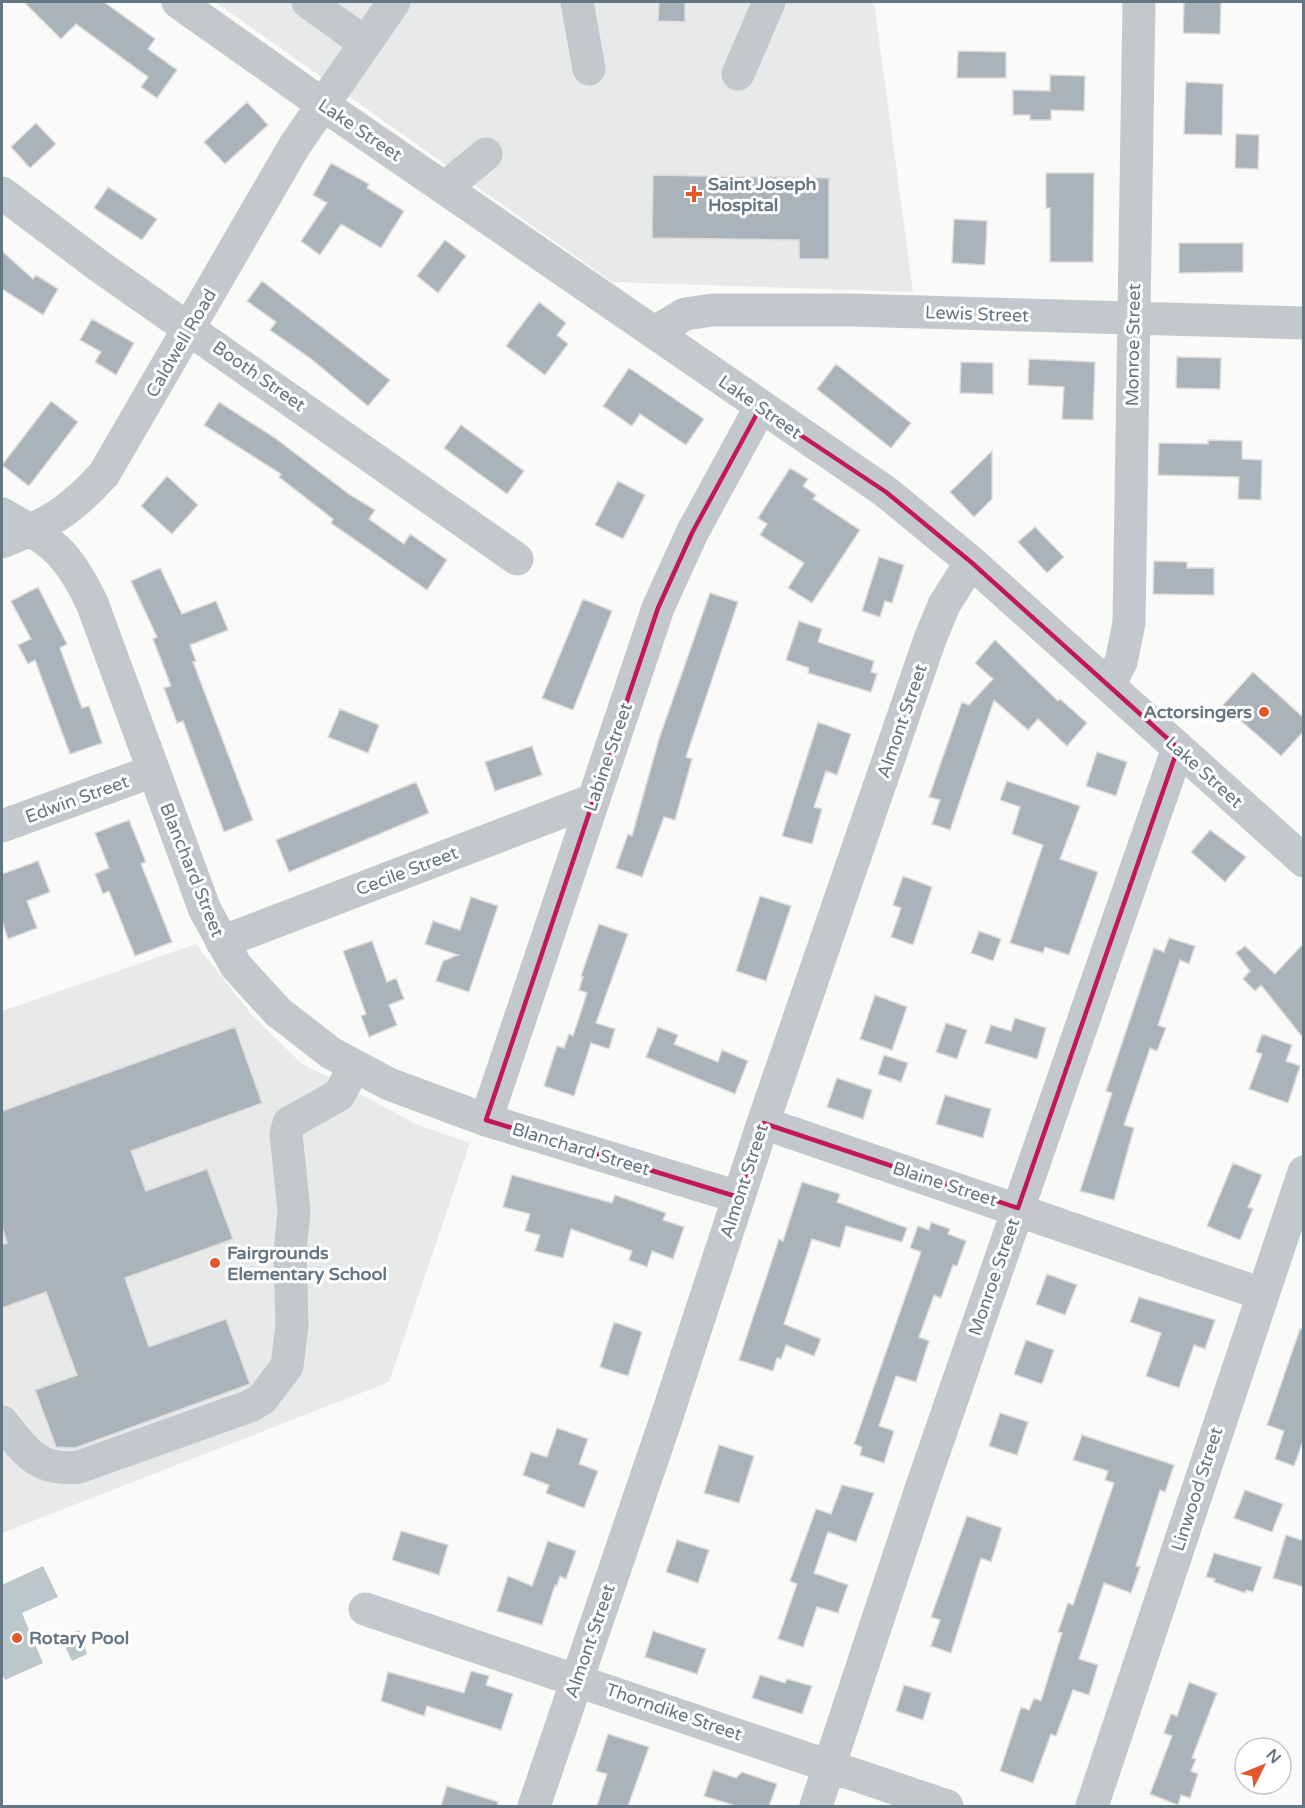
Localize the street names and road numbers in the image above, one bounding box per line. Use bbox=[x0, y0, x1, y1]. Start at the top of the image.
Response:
street label: Lake Street bbox=[314, 94, 406, 166]
street label: Monroe Street bbox=[1121, 283, 1145, 407]
street label: Caldwell Road bbox=[141, 285, 221, 401]
street label: Lewis Street bbox=[925, 301, 1029, 327]
street label: Booth Street bbox=[208, 336, 310, 416]
street label: Lake Street bbox=[714, 370, 806, 444]
street label: Almont Street bbox=[872, 661, 932, 781]
street label: Labine Street bbox=[579, 700, 637, 814]
street label: Lake Street bbox=[1161, 732, 1247, 813]
street label: Edwin Street bbox=[22, 770, 132, 828]
street label: Blanchard Street bbox=[155, 800, 229, 940]
street label: Cecile Street bbox=[353, 841, 461, 900]
street label: Blanchard Street bbox=[510, 1118, 653, 1180]
street label: Almont Street bbox=[715, 1121, 773, 1241]
street label: Blaine Street bbox=[890, 1157, 1000, 1211]
street label: Monroe Street bbox=[964, 1215, 1024, 1339]
street label: Linwood Street bbox=[1167, 1424, 1227, 1554]
street label: Almont Street bbox=[560, 1581, 620, 1701]
street label: Thorndike Street bbox=[603, 1678, 745, 1746]

